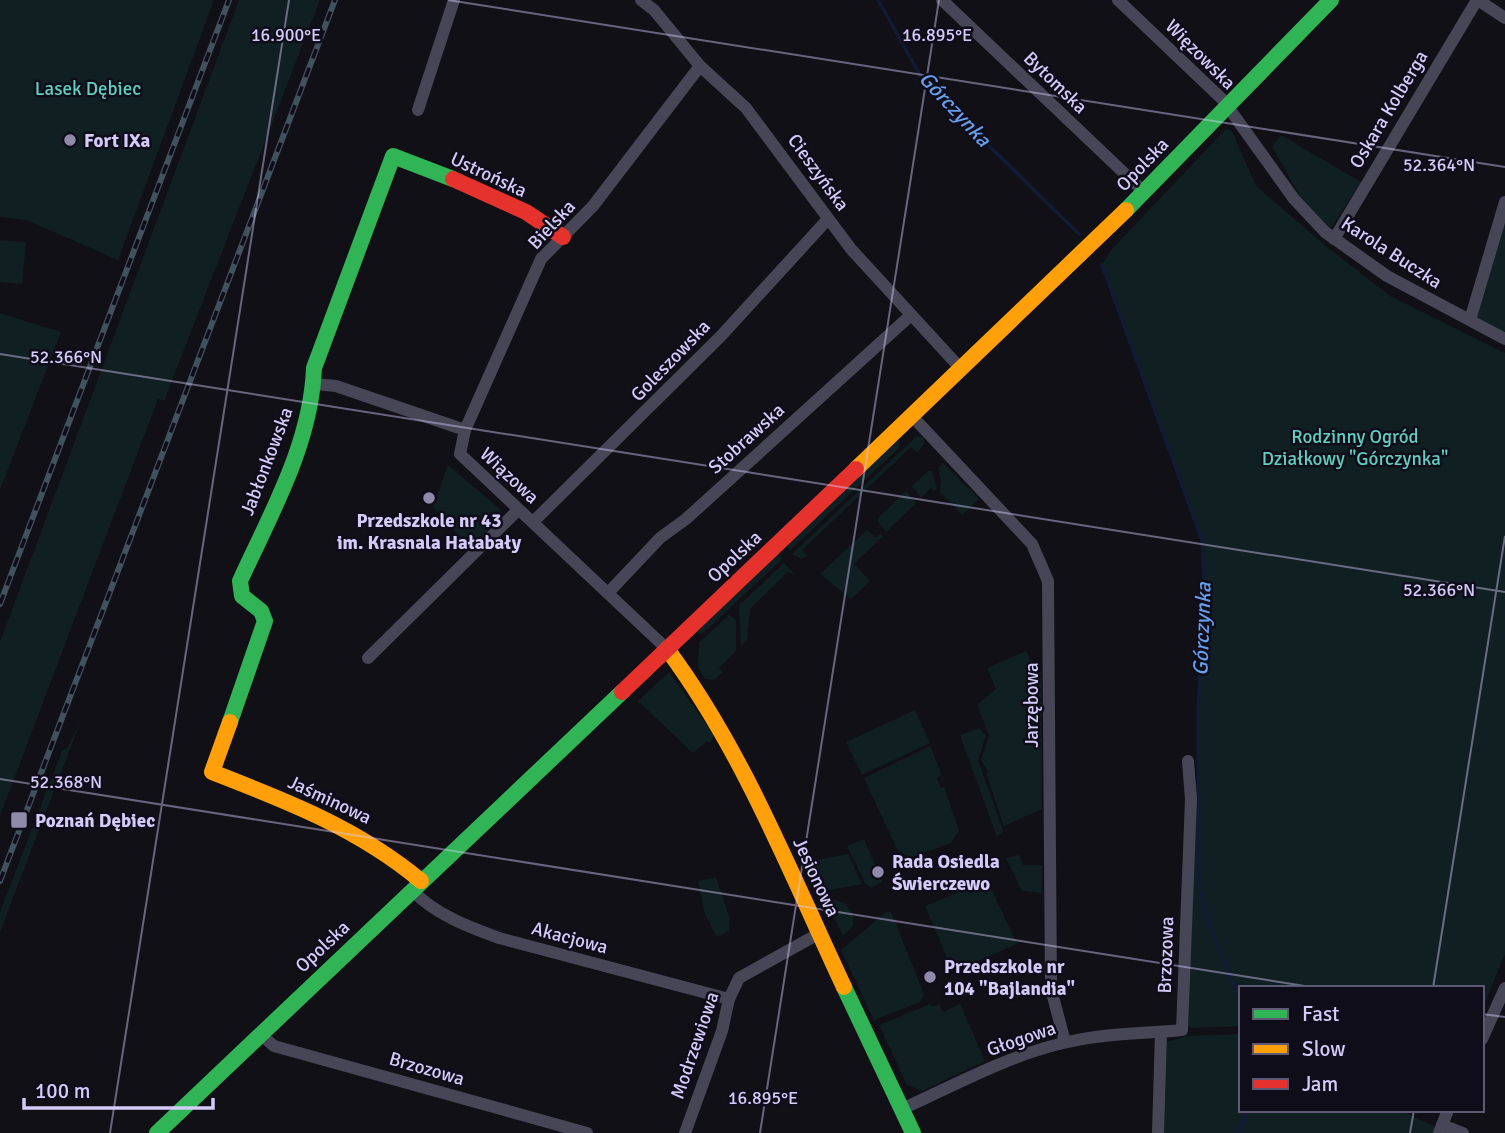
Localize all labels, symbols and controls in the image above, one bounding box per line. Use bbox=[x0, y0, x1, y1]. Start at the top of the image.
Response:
street label: Więzowska bbox=[1160, 14, 1241, 95]
text: 16.900°E bbox=[251, 24, 321, 46]
text: 16.895°E bbox=[902, 24, 972, 46]
street label: Oskara Kolberga bbox=[1344, 46, 1433, 173]
street label: Bytomska bbox=[1018, 47, 1092, 119]
water label: Górczynka bbox=[914, 66, 997, 153]
park label: Lasek Dębiec bbox=[35, 77, 141, 101]
place label: Fort IXa bbox=[84, 129, 151, 153]
street label: Cieszyńska bbox=[782, 129, 854, 216]
marker: Fort IXa bbox=[62, 132, 78, 148]
street label: Opolska bbox=[1111, 133, 1174, 197]
street label: Ustrońska bbox=[447, 147, 531, 203]
text: 52.364°N bbox=[1403, 154, 1475, 176]
street label: Bielska bbox=[523, 195, 581, 255]
street label: Karola Buczka bbox=[1337, 211, 1446, 294]
street label: Goleszowska bbox=[626, 315, 716, 407]
text: 52.366°N bbox=[30, 346, 102, 368]
street label: Stobrawska bbox=[704, 398, 790, 479]
street label: Jabłonkowska bbox=[235, 404, 299, 519]
park label: Rodzinny Ogród Działkowy "Górczynka" bbox=[1262, 425, 1448, 471]
street label: Wiązowa bbox=[475, 442, 544, 509]
marker: Przedszkole nr 43 im. Krasnala Hałabały bbox=[421, 490, 437, 506]
place label: Przedszkole nr 43 im. Krasnala Hałabały bbox=[337, 509, 522, 555]
street label: Opolska bbox=[703, 526, 767, 588]
text: 52.366°N bbox=[1403, 579, 1475, 601]
water label: Górczynka bbox=[1187, 580, 1217, 676]
street label: Jarzębowa bbox=[1020, 662, 1044, 748]
street label: Jaśminowa bbox=[284, 770, 375, 830]
text: 52.368°N bbox=[30, 771, 102, 793]
place label: Poznań Dębiec bbox=[35, 809, 155, 833]
marker: Poznań Dębiec bbox=[9, 810, 29, 830]
street label: Jesionowa bbox=[787, 834, 845, 921]
place label: Rada Osiedla Świerczewo bbox=[892, 850, 1000, 896]
marker: Rada Osiedla Świerczewo bbox=[870, 864, 886, 880]
street label: Opolska bbox=[291, 916, 355, 978]
street label: Akacjowa bbox=[529, 916, 611, 960]
street label: Brzozowa bbox=[1153, 916, 1179, 994]
place label: Przedszkole nr 104 "Bajlandia" bbox=[944, 955, 1075, 1001]
marker: Przedszkole nr 104 "Bajlandia" bbox=[922, 969, 938, 985]
legend bbox=[1239, 986, 1484, 1112]
street label: Modrzewiowa bbox=[665, 989, 725, 1102]
text: Fast bbox=[1302, 1001, 1339, 1027]
street label: Głogowa bbox=[984, 1016, 1059, 1062]
text: Slow bbox=[1302, 1036, 1346, 1062]
street label: Brzozowa bbox=[386, 1047, 467, 1091]
scale bar bbox=[24, 1066, 214, 1110]
text: Jam bbox=[1302, 1071, 1338, 1097]
text: 100 m bbox=[35, 1078, 90, 1104]
text: 16.895°E bbox=[728, 1087, 798, 1109]

